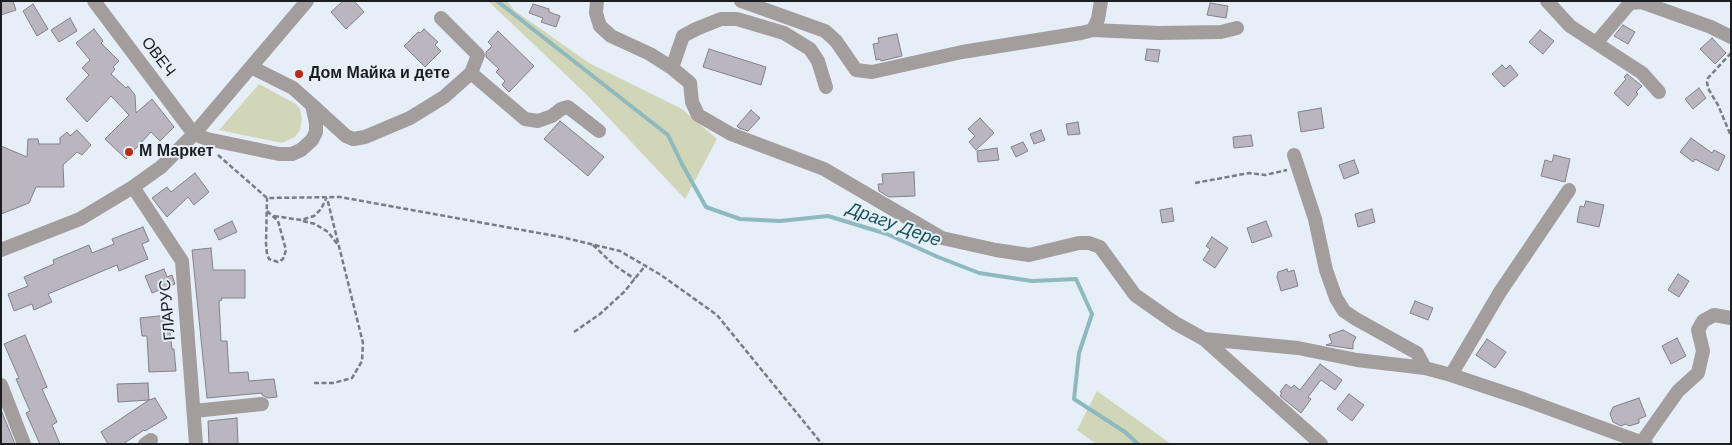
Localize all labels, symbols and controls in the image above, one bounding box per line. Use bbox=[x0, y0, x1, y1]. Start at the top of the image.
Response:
street label: ОВЕЧ bbox=[137, 33, 179, 81]
place label: Дом Майка и дете bbox=[309, 64, 450, 84]
marker: Дом Майка и дете bbox=[293, 68, 305, 80]
place label: М Маркет bbox=[139, 142, 214, 162]
marker: М Маркет bbox=[123, 146, 135, 158]
water label: Драгу Дере bbox=[844, 198, 944, 252]
street label: ГЛАРУС bbox=[156, 279, 180, 341]

